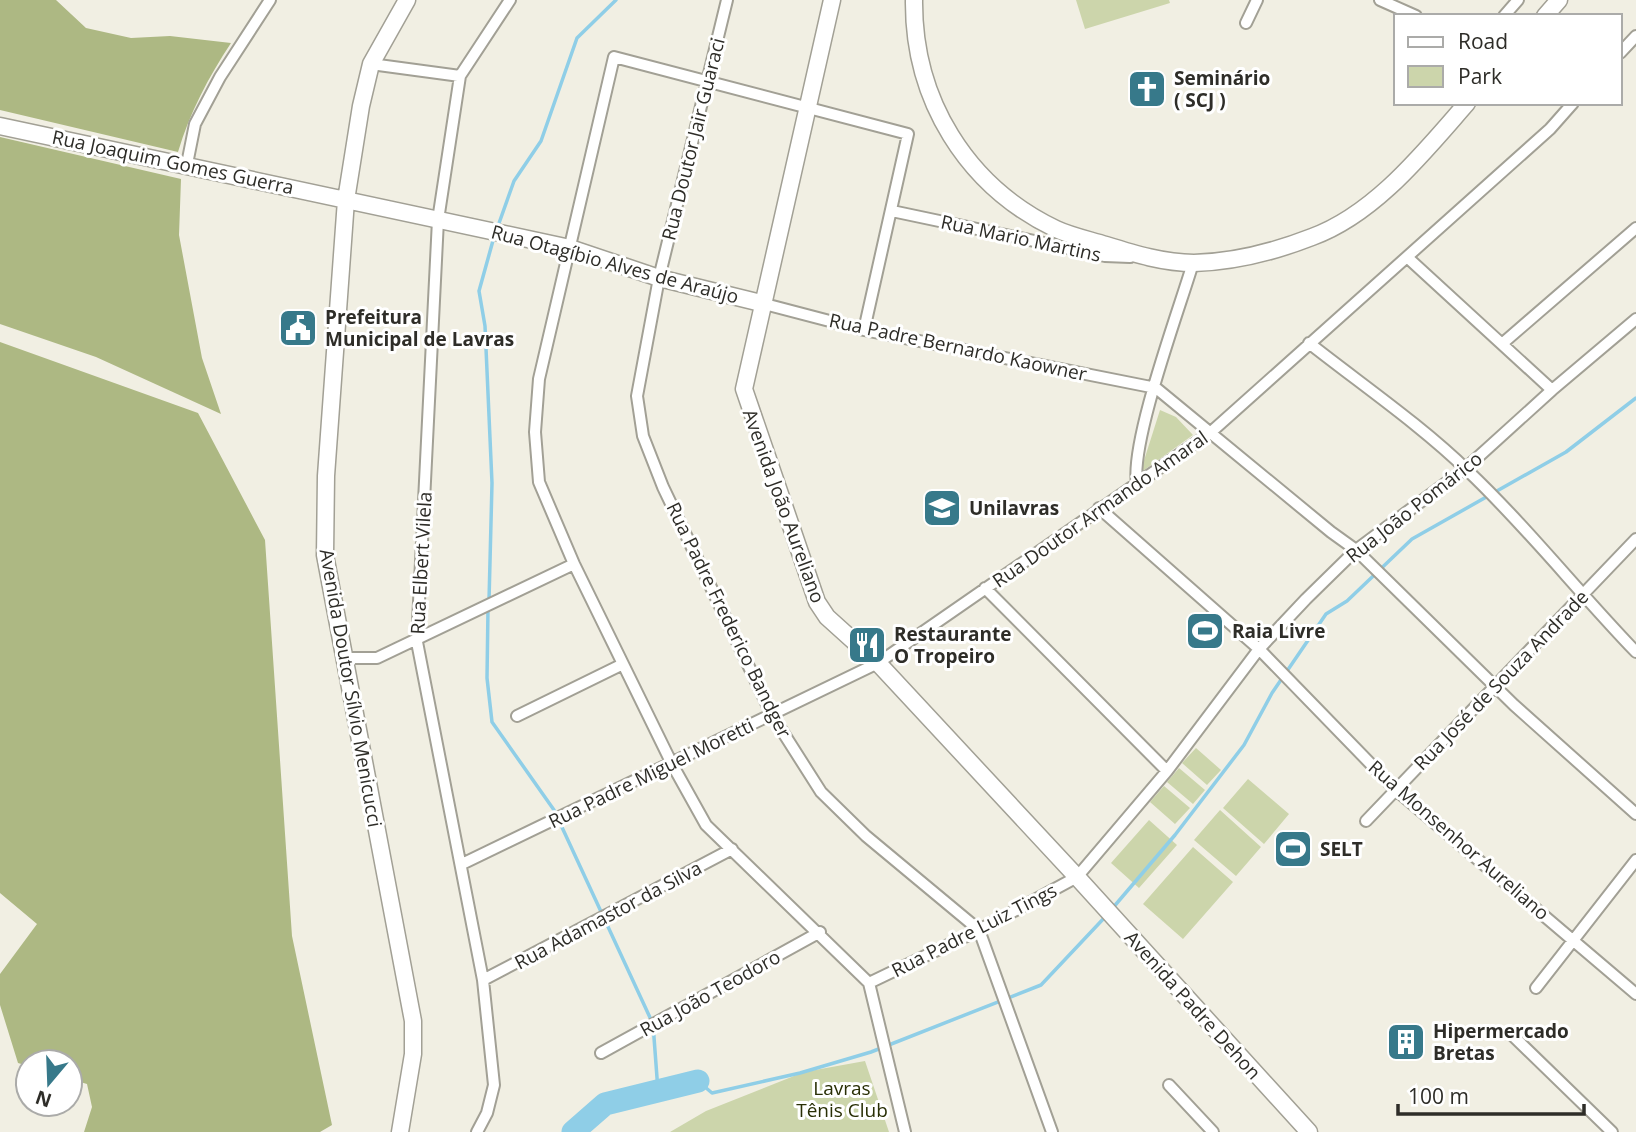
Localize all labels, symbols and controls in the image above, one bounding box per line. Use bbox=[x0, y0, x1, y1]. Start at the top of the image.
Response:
legend bbox=[1394, 14, 1622, 105]
text: Road bbox=[1458, 27, 1508, 55]
street label: Rua Doutor Jair Guaraci bbox=[655, 35, 731, 243]
text: Park bbox=[1458, 62, 1502, 90]
place label: Seminário ( SCJ ) bbox=[1174, 65, 1270, 113]
church icon: Seminário ( SCJ ) bbox=[1126, 68, 1168, 110]
street label: Rua Joaquim Gomes Guerra bbox=[50, 124, 296, 200]
street label: Rua Mario Martins bbox=[939, 208, 1103, 268]
street label: Rua Otagíbio Alves de Araújo bbox=[488, 218, 742, 310]
place label: Prefeitura Municipal de Lavras bbox=[325, 304, 514, 352]
public building icon: Prefeitura Municipal de Lavras bbox=[277, 307, 319, 349]
street label: Rua Padre Bernardo Kaowner bbox=[827, 307, 1090, 387]
street label: Avenida João Aureliano bbox=[737, 405, 831, 607]
street label: Rua Doutor Armando Amaral bbox=[987, 425, 1213, 593]
street label: Rua João Pomárico bbox=[1340, 446, 1488, 568]
school or university icon: Unilavras bbox=[921, 487, 963, 529]
street label: Rua Elbert Vilela bbox=[404, 491, 438, 635]
place label: Unilavras bbox=[969, 495, 1059, 521]
street label: Rua Padre Frederico Bandger bbox=[660, 498, 798, 742]
street label: Avenida Doutor Sílvio Menicucci bbox=[314, 547, 388, 829]
street label: Rua José de Souza Andrade bbox=[1408, 584, 1594, 776]
sports icon: Raia Livre bbox=[1184, 610, 1226, 652]
place label: Raia Livre bbox=[1232, 618, 1325, 644]
place label: Restaurante O Tropeiro bbox=[894, 621, 1012, 669]
restaurant icon: Restaurante O Tropeiro bbox=[846, 624, 888, 666]
street label: Rua Padre Miguel Moretti bbox=[544, 712, 758, 834]
street label: Rua Monsenhor Aureliano bbox=[1363, 754, 1555, 926]
sports icon: SELT bbox=[1272, 828, 1314, 870]
place label: SELT bbox=[1320, 836, 1363, 862]
street label: Rua Adamastor da Silva bbox=[510, 855, 706, 975]
street label: Rua Padre Luiz Tings bbox=[887, 877, 1061, 983]
street label: Avenida Padre Dehon bbox=[1119, 925, 1267, 1085]
street label: Rua João Teodoro bbox=[635, 944, 785, 1042]
place label: Hipermercado Bretas bbox=[1433, 1018, 1569, 1066]
building icon: Hipermercado Bretas bbox=[1385, 1021, 1427, 1063]
north arrow bbox=[14, 1048, 84, 1118]
scale bar bbox=[1398, 1072, 1584, 1116]
park label: Lavras Tênis Club bbox=[796, 1075, 888, 1123]
text: 100 m bbox=[1408, 1082, 1469, 1110]
text: N bbox=[32, 1084, 55, 1114]

